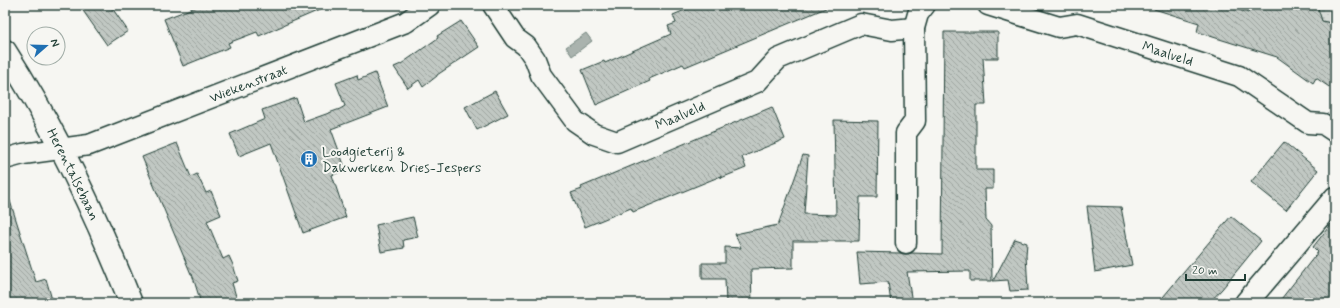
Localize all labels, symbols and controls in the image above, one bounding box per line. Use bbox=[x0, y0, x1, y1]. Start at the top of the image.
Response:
north arrow bbox=[26, 26, 66, 66]
text: N bbox=[47, 37, 62, 49]
street label: Maalveld bbox=[1140, 37, 1195, 71]
street label: Wiekenstraat bbox=[207, 61, 290, 107]
street label: Maalveld bbox=[652, 97, 708, 135]
street label: Herentalsebaan bbox=[42, 125, 103, 224]
place label: Loodgieterij & Dakwerken Dries-Jespers bbox=[322, 143, 481, 177]
building icon: Loodgieterij & Dakwerken Dries-Jespers bbox=[299, 149, 319, 169]
scale bar bbox=[1186, 256, 1245, 282]
text: 20 m bbox=[1192, 263, 1218, 279]

